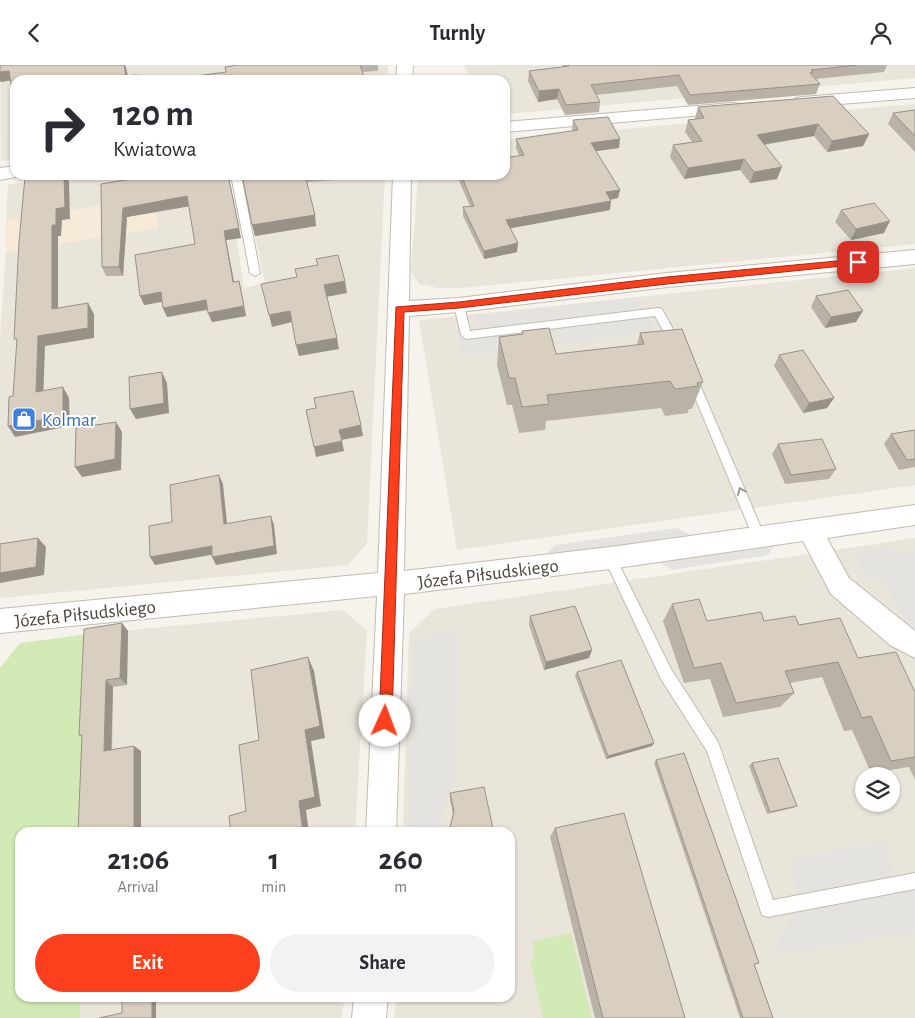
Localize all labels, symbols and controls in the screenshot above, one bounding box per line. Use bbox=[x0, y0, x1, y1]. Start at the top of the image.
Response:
icon: back bbox=[20, 19, 48, 47]
icon: person bbox=[867, 19, 895, 47]
text: Turnly bbox=[430, 22, 485, 44]
icon: right bbox=[30, 95, 95, 160]
text: 120 m bbox=[113, 97, 194, 132]
text: Kwiatowa bbox=[113, 138, 197, 160]
pin bbox=[837, 241, 879, 283]
icon: arrive bbox=[844, 248, 872, 276]
shop icon: Kolmar bbox=[11, 406, 37, 432]
place label: Kolmar bbox=[42, 411, 96, 430]
one-way arrow bbox=[737, 487, 748, 496]
street label: Józefa Piłsudskiego bbox=[417, 556, 560, 593]
street label: Józefa Piłsudskiego bbox=[14, 598, 157, 631]
position arrow bbox=[358, 694, 410, 746]
map controls bbox=[855, 767, 900, 812]
button: layers bbox=[855, 767, 900, 812]
text: 21:06 bbox=[107, 845, 169, 875]
text: 1 bbox=[268, 845, 279, 875]
text: 260 bbox=[379, 845, 423, 875]
text: Arrival bbox=[118, 879, 159, 895]
text: min bbox=[261, 879, 286, 895]
text: m bbox=[394, 879, 407, 895]
button: Exit bbox=[35, 934, 260, 992]
button: Share bbox=[270, 934, 495, 992]

